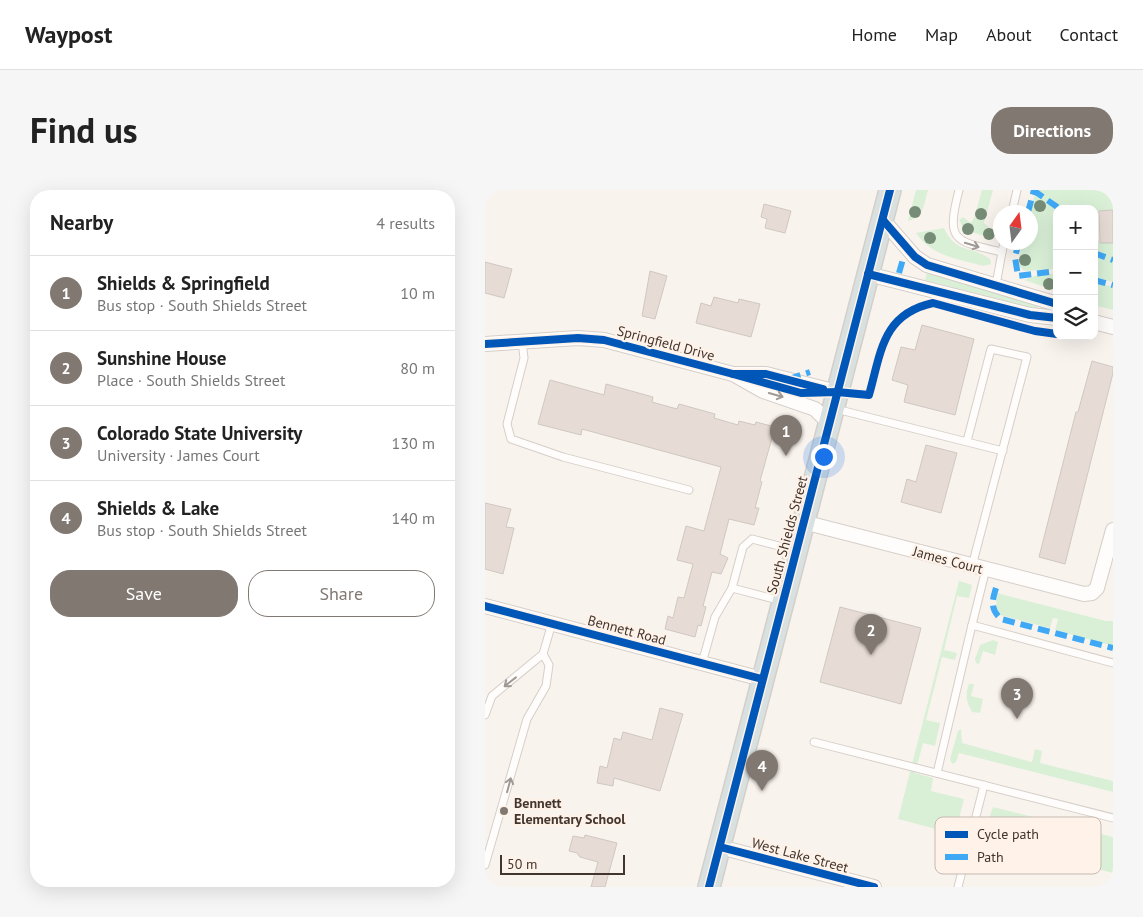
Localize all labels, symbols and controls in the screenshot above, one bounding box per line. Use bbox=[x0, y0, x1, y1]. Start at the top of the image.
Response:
text: Waypost bbox=[25, 19, 112, 50]
text: Home bbox=[851, 23, 897, 46]
text: Map bbox=[925, 23, 958, 46]
text: About bbox=[986, 23, 1032, 46]
text: Contact bbox=[1060, 23, 1118, 46]
text: Find us bbox=[30, 107, 138, 153]
button: Directions bbox=[991, 107, 1113, 154]
north arrow bbox=[993, 205, 1038, 250]
map controls bbox=[1053, 205, 1098, 340]
button: + bbox=[1053, 205, 1098, 250]
text: Nearby bbox=[50, 209, 113, 236]
text: 4 results bbox=[376, 213, 435, 233]
one-way arrow bbox=[964, 240, 980, 250]
button: − bbox=[1053, 250, 1098, 295]
text: Shields & Springfield bbox=[97, 271, 270, 295]
text: 1 bbox=[61, 283, 71, 303]
text: 10 m bbox=[400, 283, 435, 303]
text: Bus stop · South Shields Street bbox=[97, 295, 307, 315]
button: layers bbox=[1053, 295, 1098, 340]
street label: Springfield Drive bbox=[615, 321, 717, 365]
text: Sunshine House bbox=[97, 346, 226, 370]
text: 2 bbox=[61, 358, 71, 378]
text: 80 m bbox=[400, 358, 435, 378]
text: Place · South Shields Street bbox=[97, 370, 285, 390]
one-way arrow bbox=[767, 391, 783, 400]
pin: 1 bbox=[770, 415, 802, 456]
text: Colorado State University bbox=[97, 421, 302, 445]
text: 3 bbox=[61, 433, 71, 453]
text: 130 m bbox=[392, 433, 435, 453]
your location bbox=[811, 444, 837, 470]
text: University · James Court bbox=[97, 445, 260, 465]
street label: South Shields Street bbox=[763, 474, 811, 596]
text: Shields & Lake bbox=[97, 496, 219, 520]
text: 4 bbox=[61, 508, 71, 528]
text: 140 m bbox=[392, 508, 435, 528]
text: Bus stop · South Shields Street bbox=[97, 520, 307, 540]
street label: James Court bbox=[910, 542, 985, 578]
button: Save bbox=[50, 570, 238, 617]
button: Share bbox=[248, 570, 435, 617]
street label: Bennett Road bbox=[586, 611, 668, 649]
pin: 2 bbox=[855, 614, 887, 655]
one-way arrow bbox=[504, 677, 517, 688]
pin: 3 bbox=[1001, 678, 1033, 719]
pin: 4 bbox=[746, 750, 778, 791]
one-way arrow bbox=[504, 778, 514, 794]
place label: Bennett Elementary School bbox=[514, 794, 626, 828]
marker: Bennett Elementary School bbox=[498, 805, 510, 817]
legend bbox=[935, 817, 1101, 874]
text: Cycle path bbox=[977, 825, 1039, 843]
street label: West Lake Street bbox=[750, 833, 851, 877]
text: Path bbox=[977, 848, 1004, 866]
scale bar bbox=[500, 852, 625, 875]
text: 50 m bbox=[507, 855, 537, 873]

